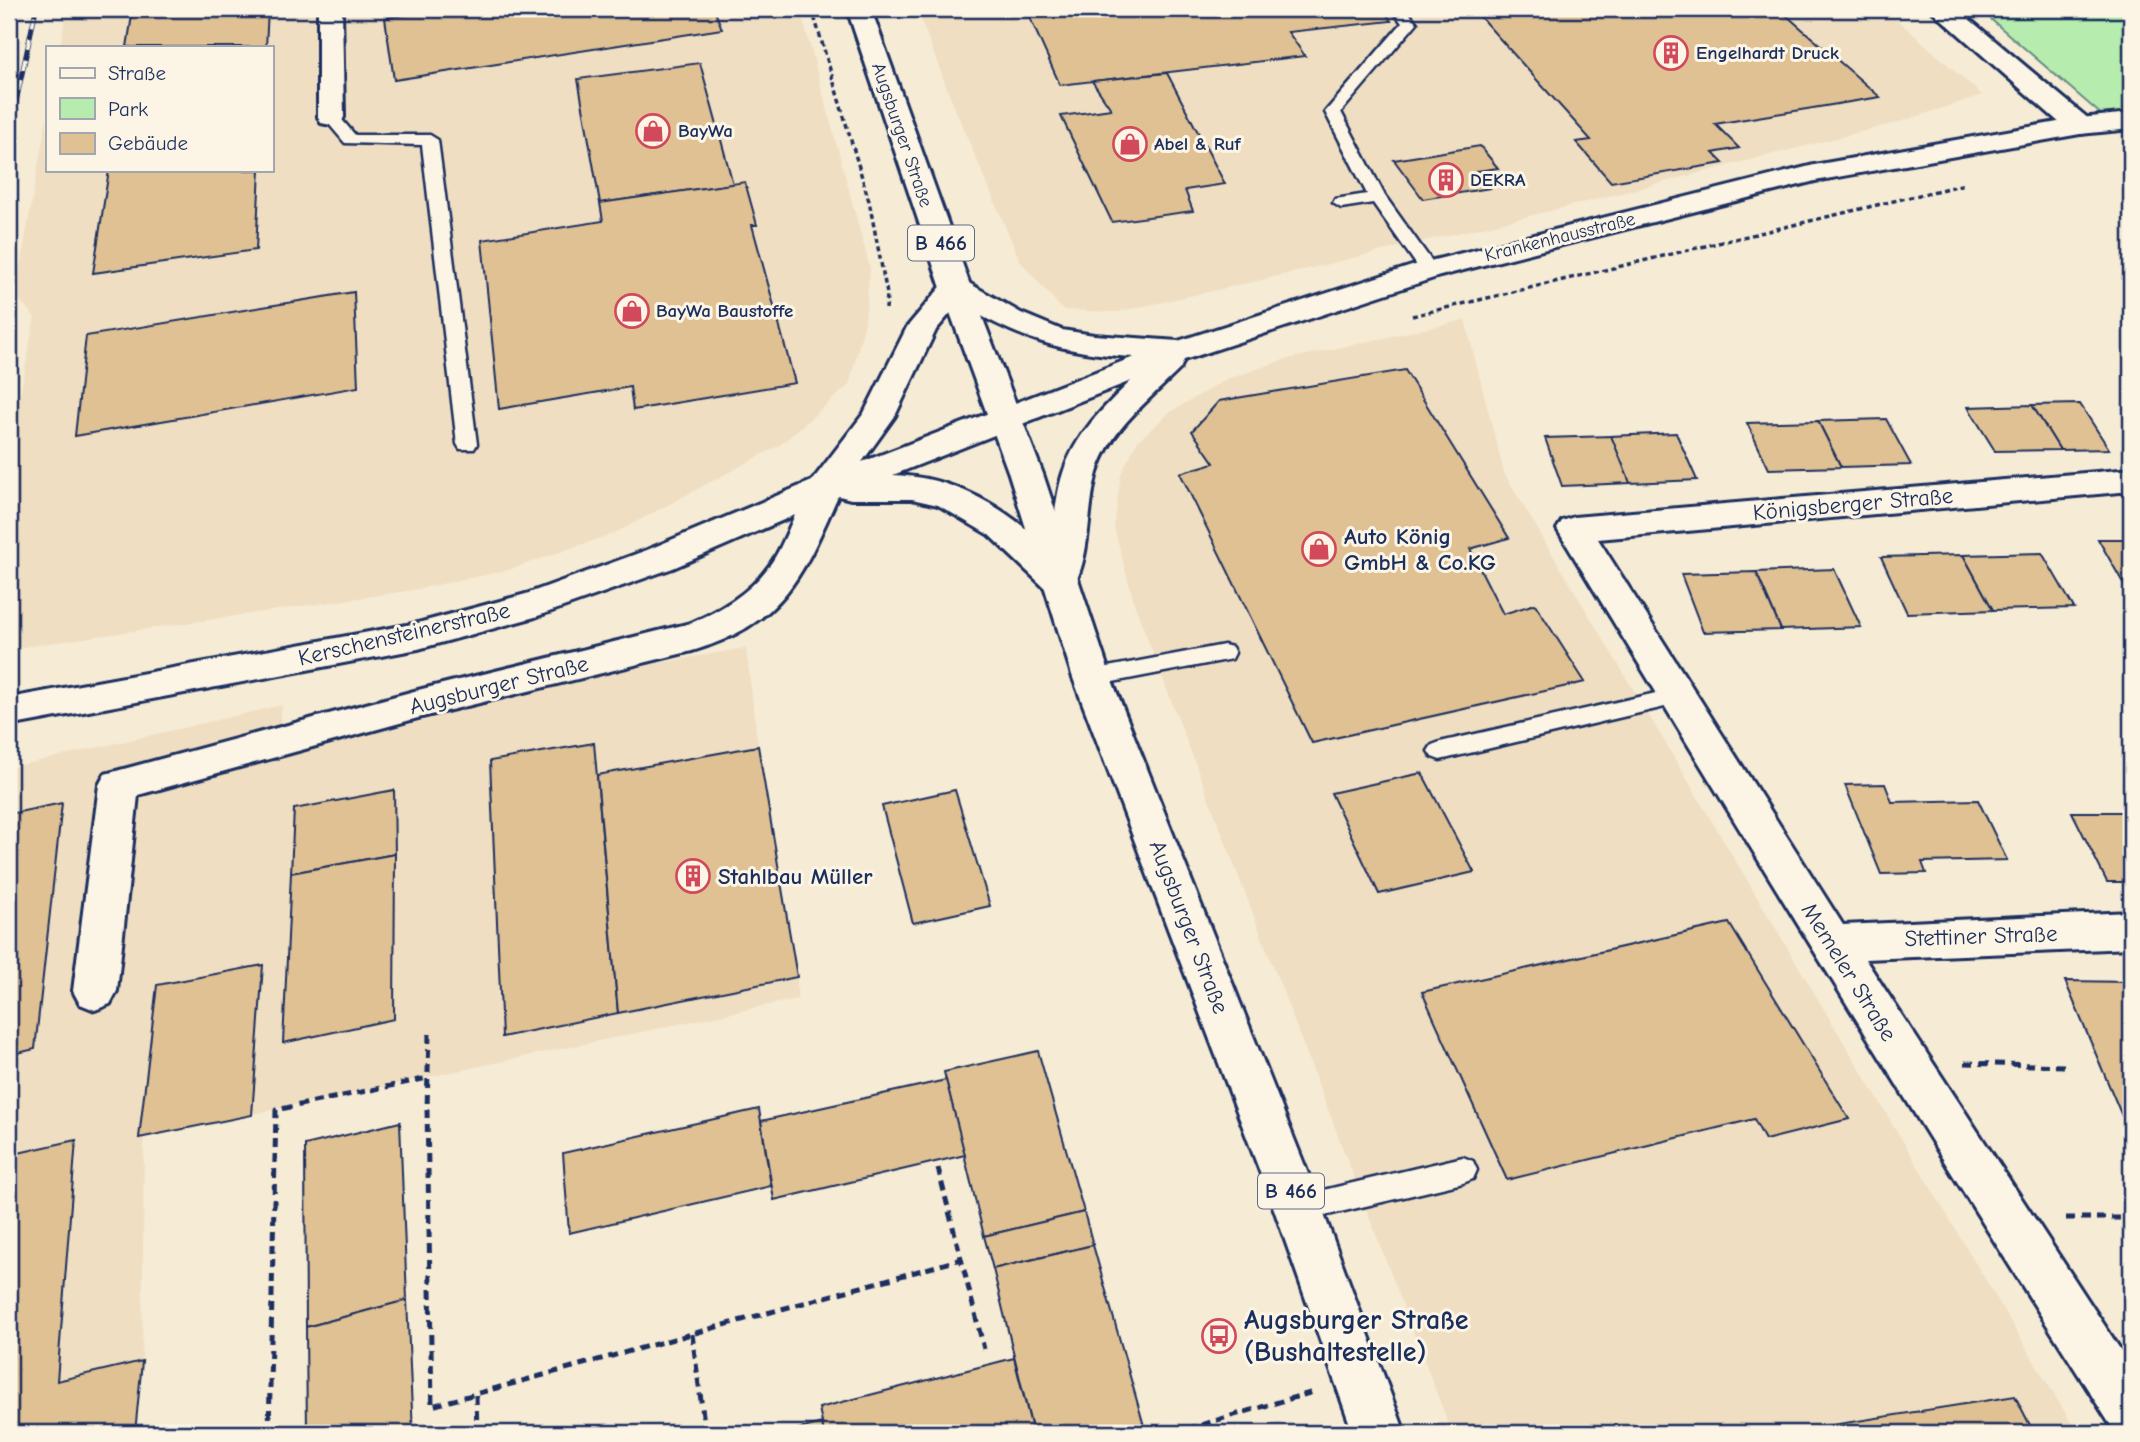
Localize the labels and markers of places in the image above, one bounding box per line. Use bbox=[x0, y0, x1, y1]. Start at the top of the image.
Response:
building icon: Engelhardt Druck bbox=[1652, 34, 1690, 72]
place label: Engelhardt Druck bbox=[1696, 42, 1840, 64]
shop icon: BayWa bbox=[634, 112, 672, 150]
place label: BayWa bbox=[678, 120, 733, 142]
shop icon: Abel & Ruf bbox=[1111, 125, 1149, 163]
place label: Abel & Ruf bbox=[1154, 133, 1242, 155]
building icon: DEKRA bbox=[1427, 161, 1465, 199]
place label: DEKRA bbox=[1470, 169, 1526, 191]
shop icon: BayWa Baustoffe bbox=[613, 292, 651, 330]
place label: BayWa Baustoffe bbox=[656, 300, 793, 322]
place label: Auto König GmbH & Co.KG bbox=[1344, 523, 1496, 576]
shop icon: Auto König GmbH & Co.KG bbox=[1300, 530, 1338, 568]
building icon: Stahlbau Müller bbox=[674, 857, 712, 895]
place label: Stahlbau Müller bbox=[718, 863, 873, 890]
place label: Augsburger Straße (Bushaltestelle) bbox=[1244, 1304, 1469, 1368]
bus stop icon: Augsburger Straße (Bushaltestelle) bbox=[1200, 1317, 1238, 1355]

